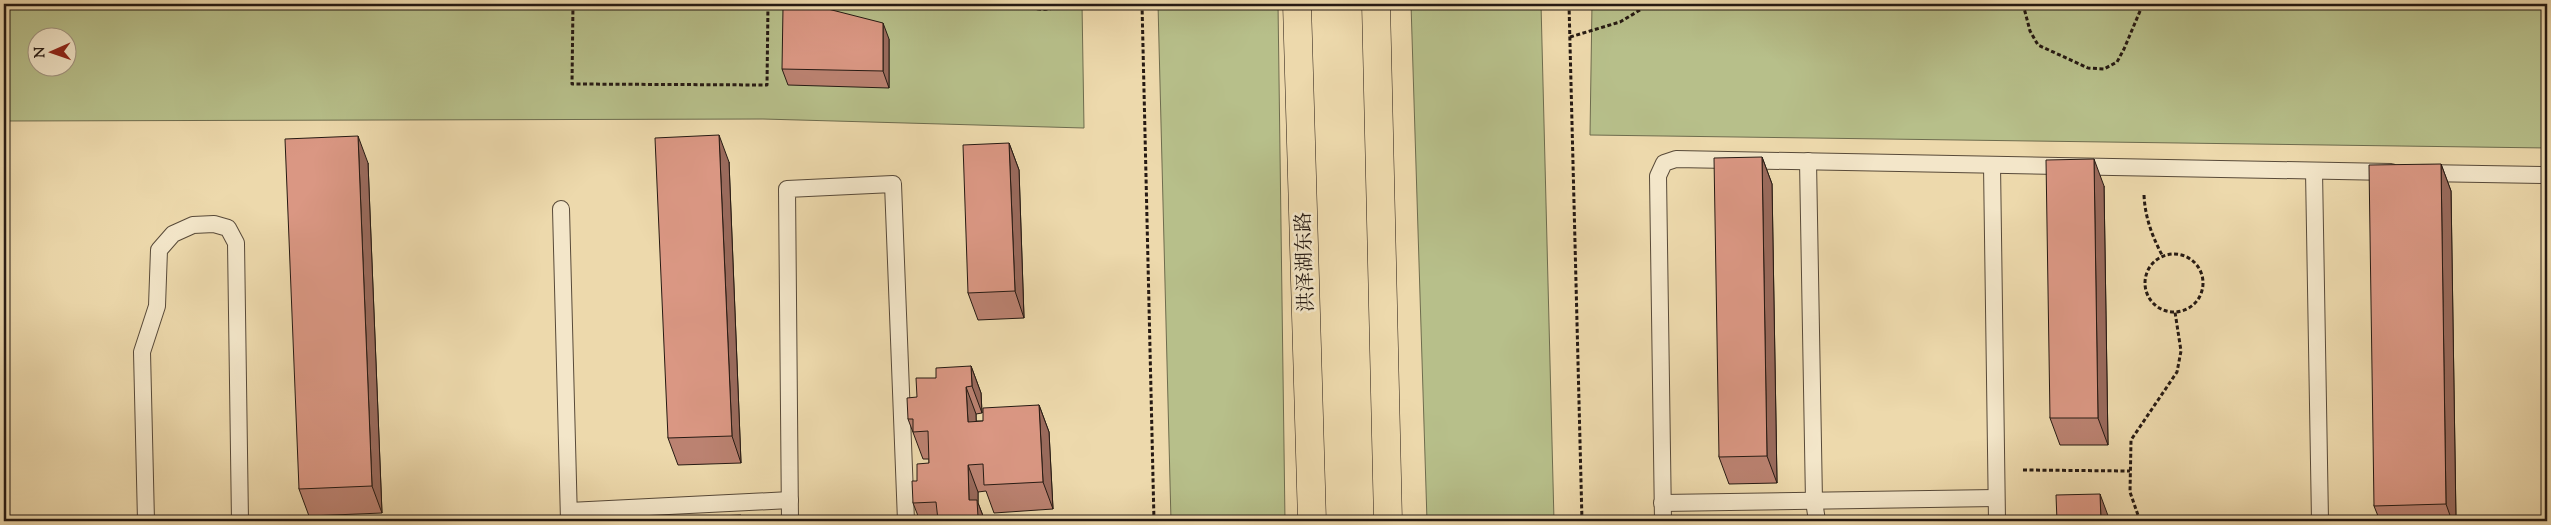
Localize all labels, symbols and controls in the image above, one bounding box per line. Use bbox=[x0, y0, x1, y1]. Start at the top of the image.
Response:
north arrow bbox=[28, 28, 78, 78]
text: N bbox=[31, 46, 51, 58]
street label: 洪泽湖东路 bbox=[1290, 211, 1323, 312]

